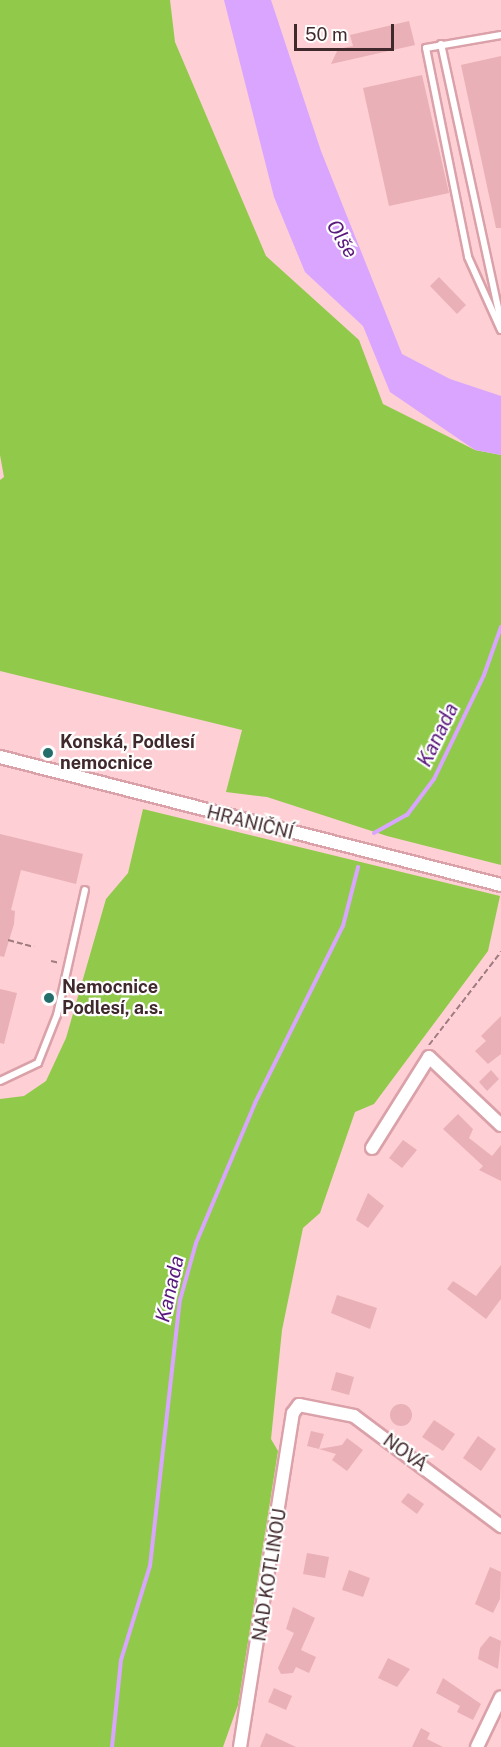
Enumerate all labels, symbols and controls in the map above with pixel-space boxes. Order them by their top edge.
scale bar [297,12,398,50]
text: 50 m [305,24,348,45]
water label: Olše [321,216,363,262]
water label: Kanada [412,699,464,771]
place label: Konská, Podlesí nemocnice [60,732,195,774]
marker: Konská, Podlesí nemocnice [41,746,55,760]
street label: HRANIČNÍ [204,802,296,844]
place label: Nemocnice Podlesí, a.s. [62,977,163,1020]
marker: Nemocnice Podlesí, a.s. [40,989,58,1007]
water label: Kanada [151,1253,189,1325]
street label: NOVÁ [379,1430,431,1476]
street label: NAD KOTLINOU [249,1507,291,1643]

